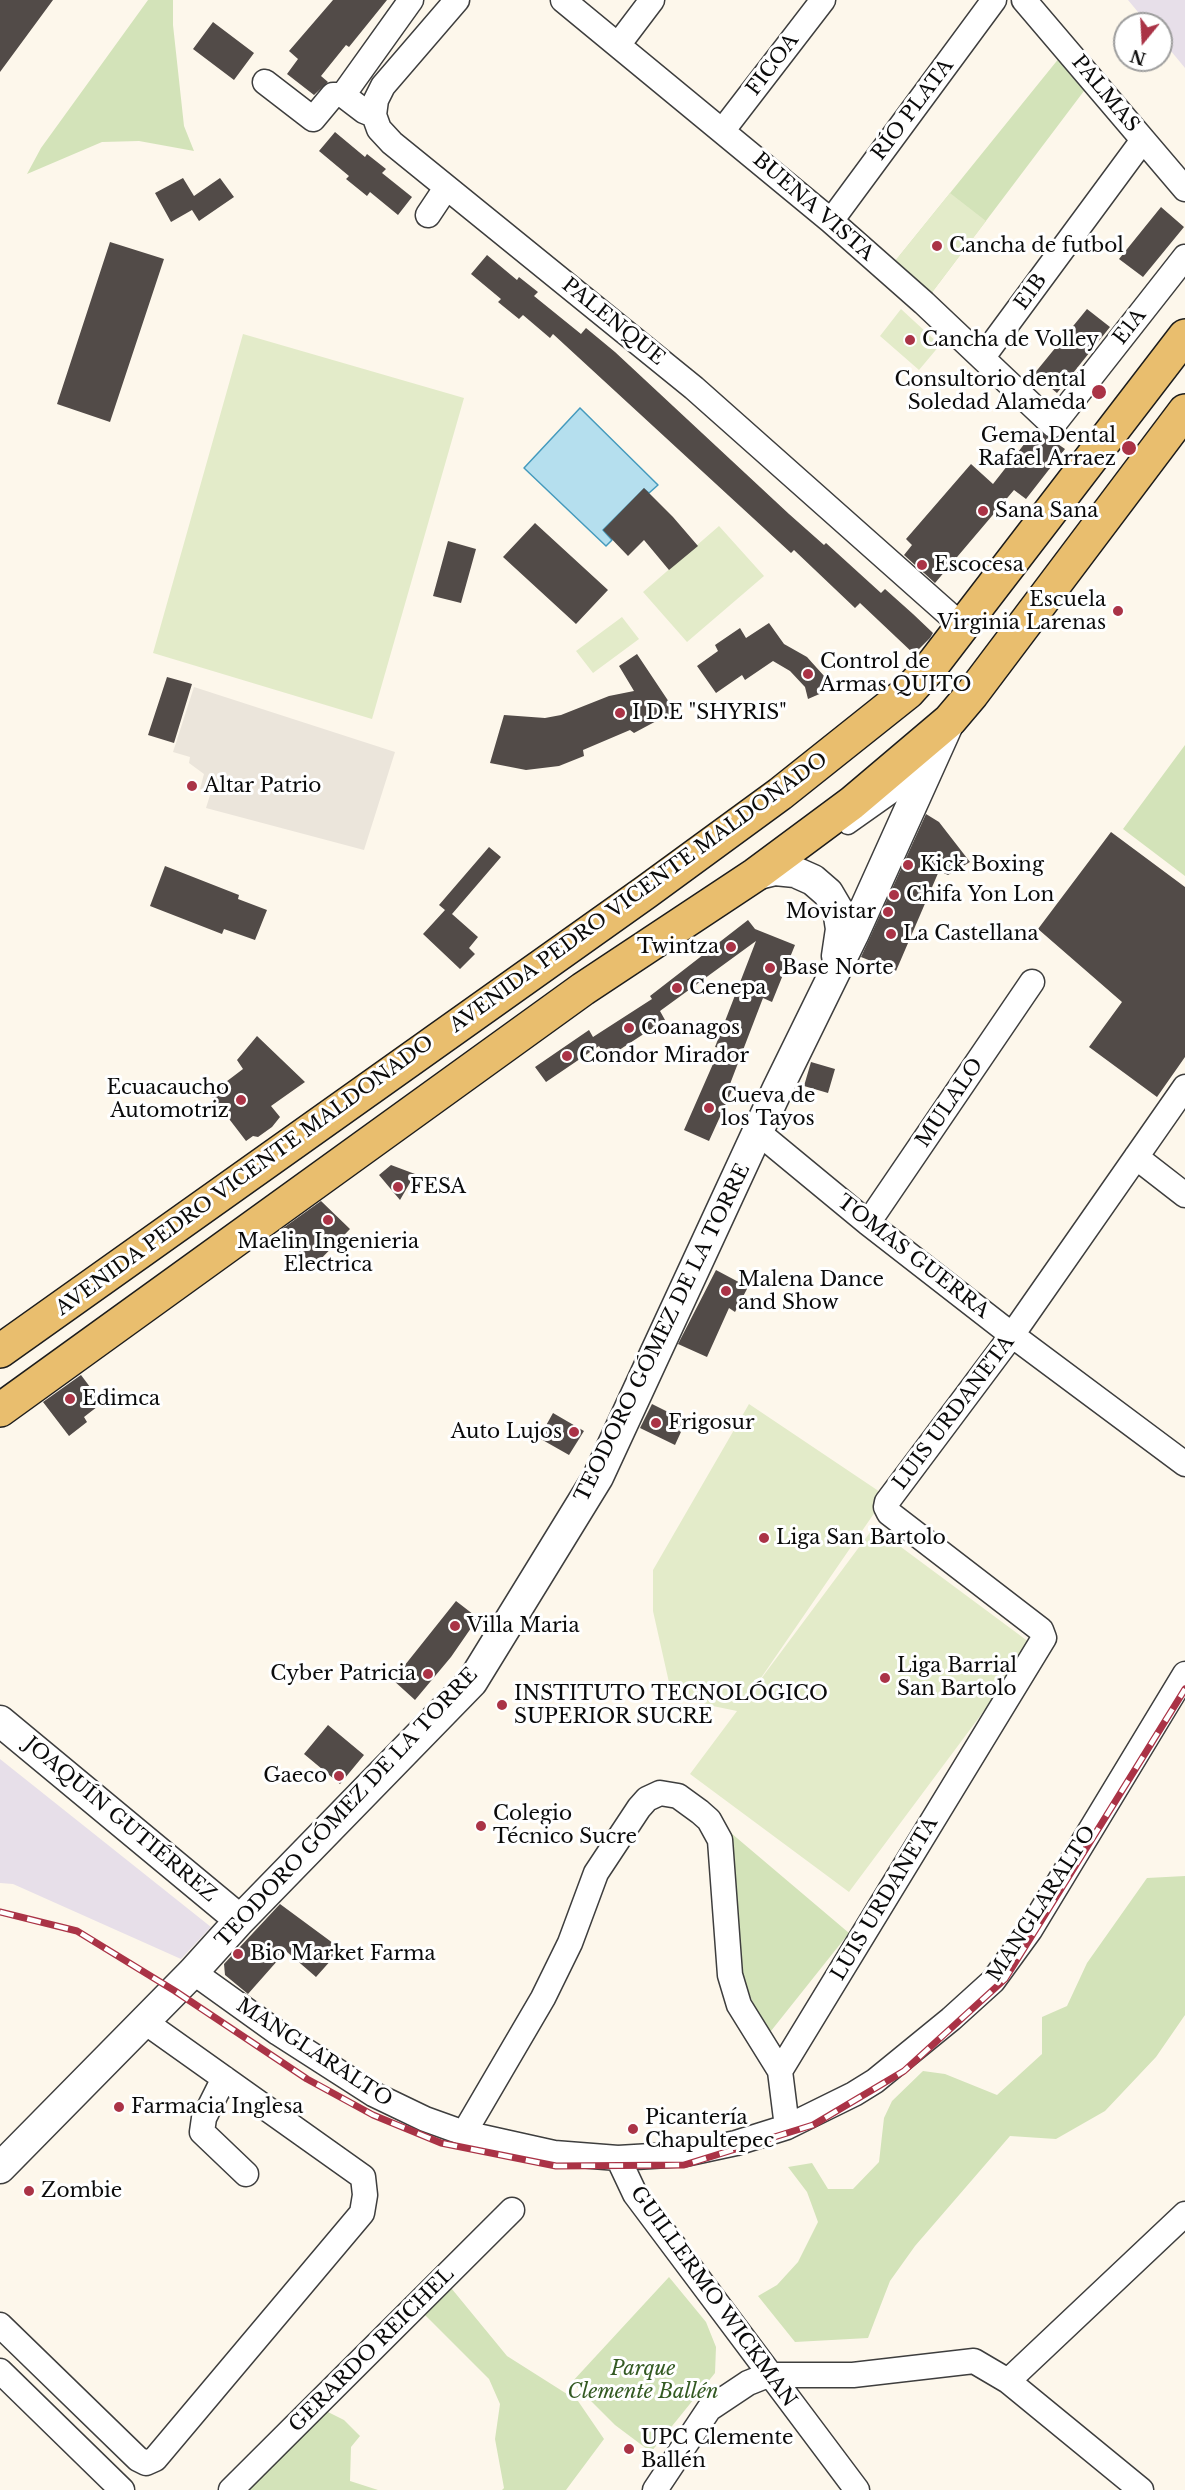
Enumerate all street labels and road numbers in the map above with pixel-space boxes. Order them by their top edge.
street label: FICOA [742,29,804,101]
street label: PALMAS [1066,51,1144,137]
street label: RÍO PLATA [867,55,959,165]
street label: BUENA VISTA [748,148,878,266]
street label: E1B [1010,269,1052,315]
street label: PALENQUE [557,273,669,371]
street label: E1A [1109,304,1151,350]
street label: AVENIDA PEDRO VICENTE MALDONADO [445,748,833,1038]
street label: AVENIDA PEDRO VICENTE MALDONADO [51,1031,439,1321]
street label: MULALO [911,1054,989,1152]
street label: TEODORO GÓMEZ DE LA TORRE [570,1160,756,1506]
street label: TOMAS GUERRA [832,1190,994,1324]
street label: LUIS URDANETA [888,1331,1020,1495]
street label: TEODORO GÓMEZ DE LA TORRE [211,1663,483,1953]
street label: JOAQUÍN GUTIÉRREZ [19,1732,221,1908]
street label: LUIS URDANETA [827,1813,943,1985]
street label: MANGLARALTO [983,1822,1101,1986]
street label: MANGLARALTO [232,1994,396,2112]
street label: GUILLERMO WICKMAN [625,2182,801,2412]
street label: GERARDO REICHEL [285,2263,459,2437]

